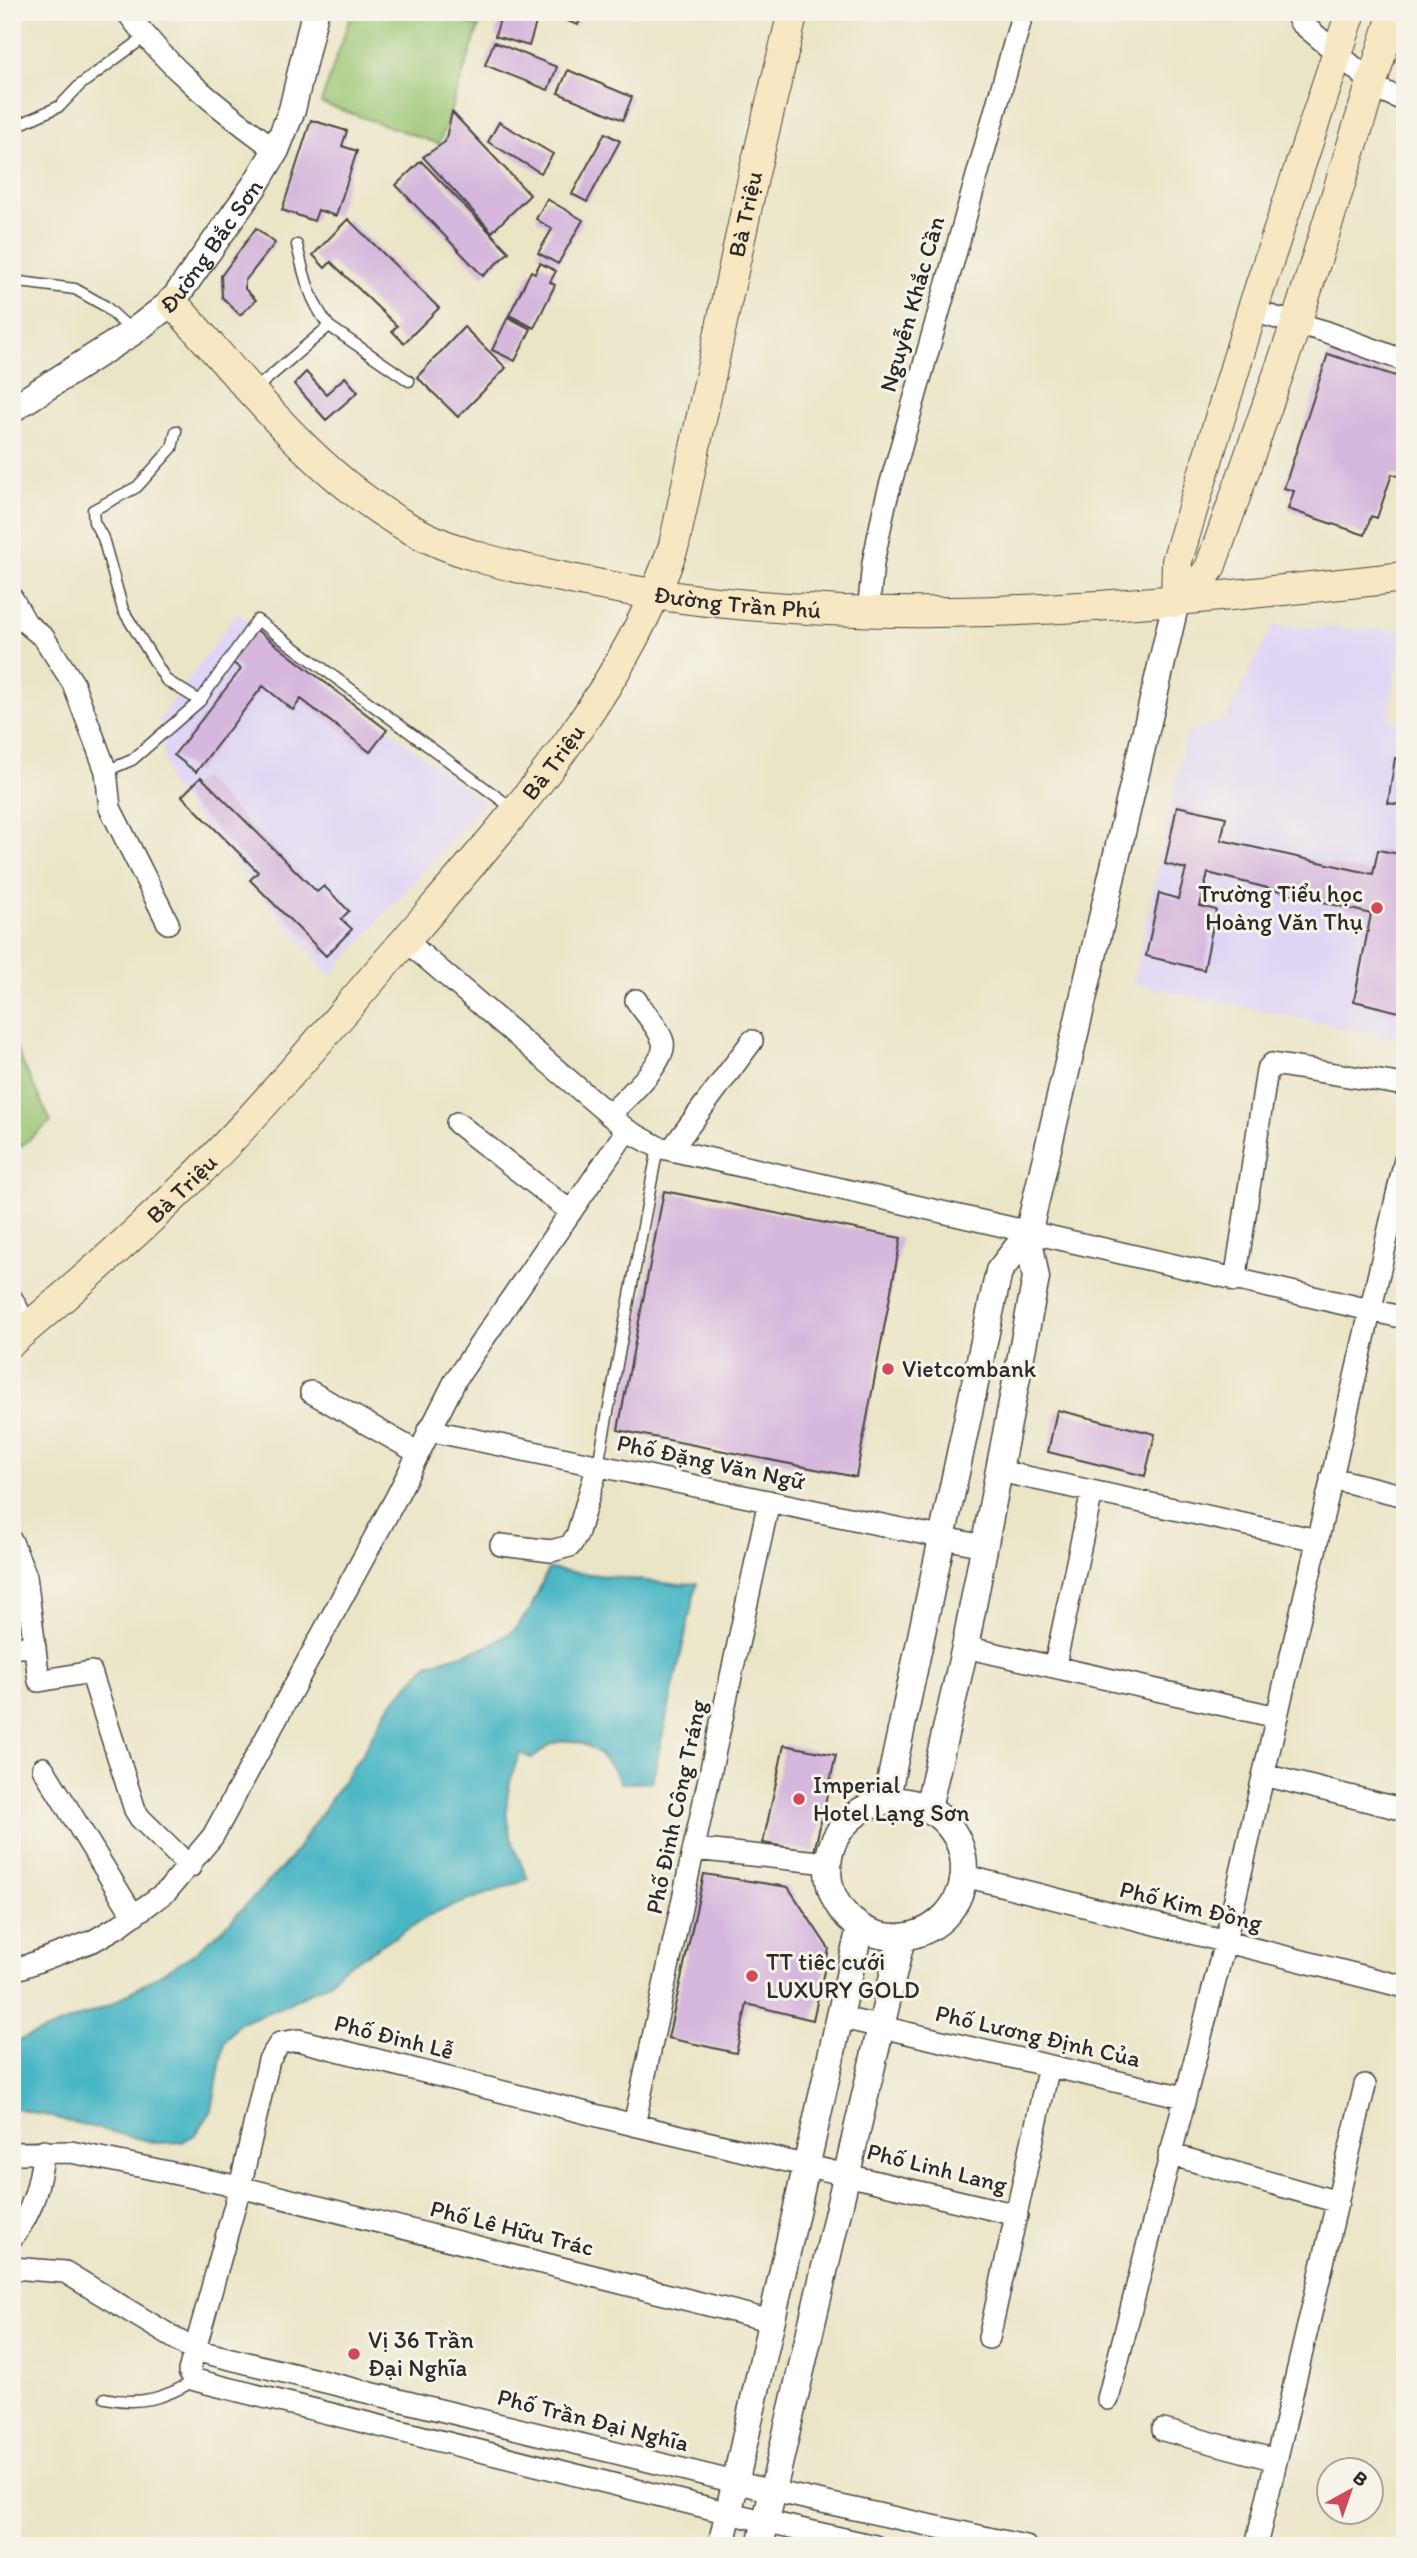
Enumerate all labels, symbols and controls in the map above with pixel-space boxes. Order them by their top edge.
street label: Bà Triệu [721,168,768,260]
street label: Đường Bắc Sơn [154,173,269,320]
street label: Nguyễn Khắc Cần [873,212,951,395]
street label: Đường Trần Phú [652,579,822,624]
street label: Bà Triệu [515,718,591,806]
place label: Trường Tiểu học Hoàng Văn Thụ [1198,879,1363,936]
marker: Trường Tiểu học Hoàng Văn Thụ [1369,900,1385,916]
street label: Bà Triệu [140,1148,223,1229]
place label: Vietcombank [902,1354,1037,1383]
marker: Vietcombank [880,1361,896,1377]
street label: Phố Đặng Văn Ngữ [614,1427,809,1496]
street label: Phố Đinh Công Tráng [639,1697,712,1917]
place label: Imperial Hotel Lạng Sơn [813,1770,970,1827]
marker: Imperial Hotel Lạng Sơn [791,1791,807,1807]
street label: Phố Kim Đồng [1117,1874,1266,1937]
place label: TT tiêc cưới LUXURY GOLD [766,1947,920,2004]
marker: TT tiêc cưới LUXURY GOLD [744,1968,760,1984]
street label: Phố Lương Định Của [933,1998,1144,2073]
street label: Phố Đinh Lễ [332,2008,457,2065]
street label: Phố Linh Lang [864,2136,1011,2199]
street label: Phố Lê Hữu Trác [427,2193,597,2262]
place label: Vị 36 Trần Đại Nghĩa [368,2325,474,2382]
marker: Vị 36 Trần Đại Nghĩa [346,2346,362,2362]
street label: Phố Trần Đại Nghĩa [494,2382,692,2457]
north arrow [1316,2456,1386,2526]
text: B [1349,2466,1373,2491]

